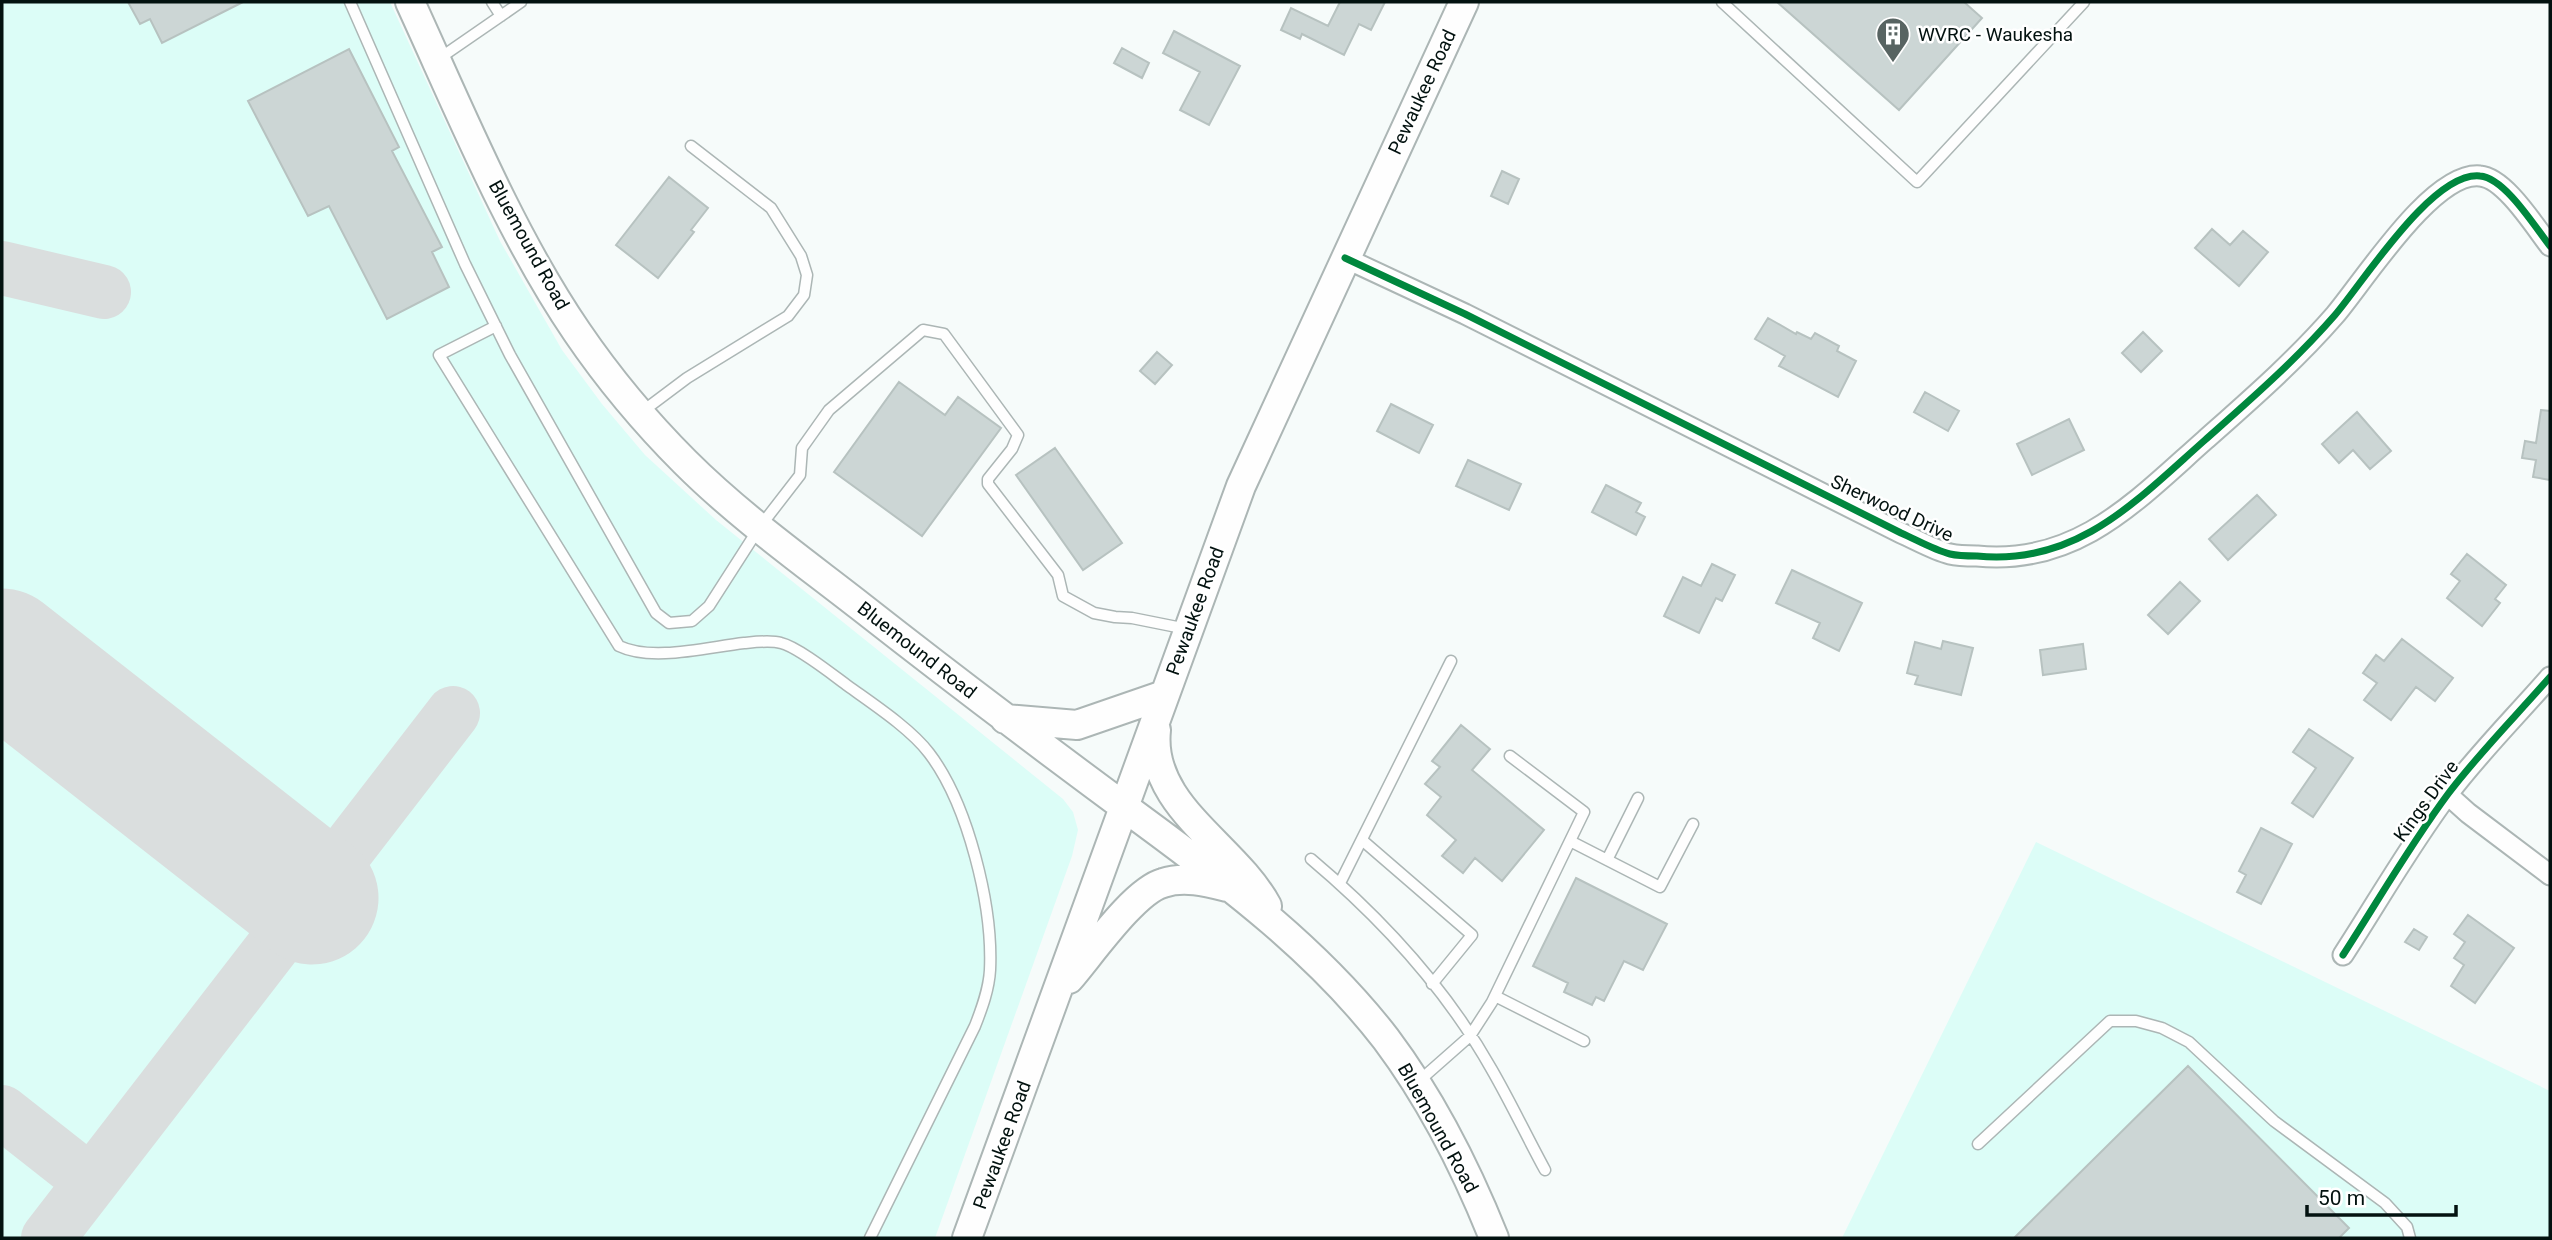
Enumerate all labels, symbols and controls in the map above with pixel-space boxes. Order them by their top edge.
building icon: WVRC - Waukesha [1874,15,1912,64]
place label: WVRC - Waukesha [1918,23,2073,46]
street label: Pewaukee Road [1383,26,1461,158]
street label: Bluemound Road [484,176,574,314]
street label: Sherwood Drive [1827,470,1957,546]
street label: Pewaukee Road [1161,544,1229,678]
street label: Bluemound Road [853,596,981,704]
street label: Kings Drive [2389,756,2463,846]
street label: Bluemound Road [1393,1059,1483,1197]
street label: Pewaukee Road [968,1078,1036,1212]
scale bar [2307,1174,2456,1218]
text: 50 m [2318,1186,2365,1210]

